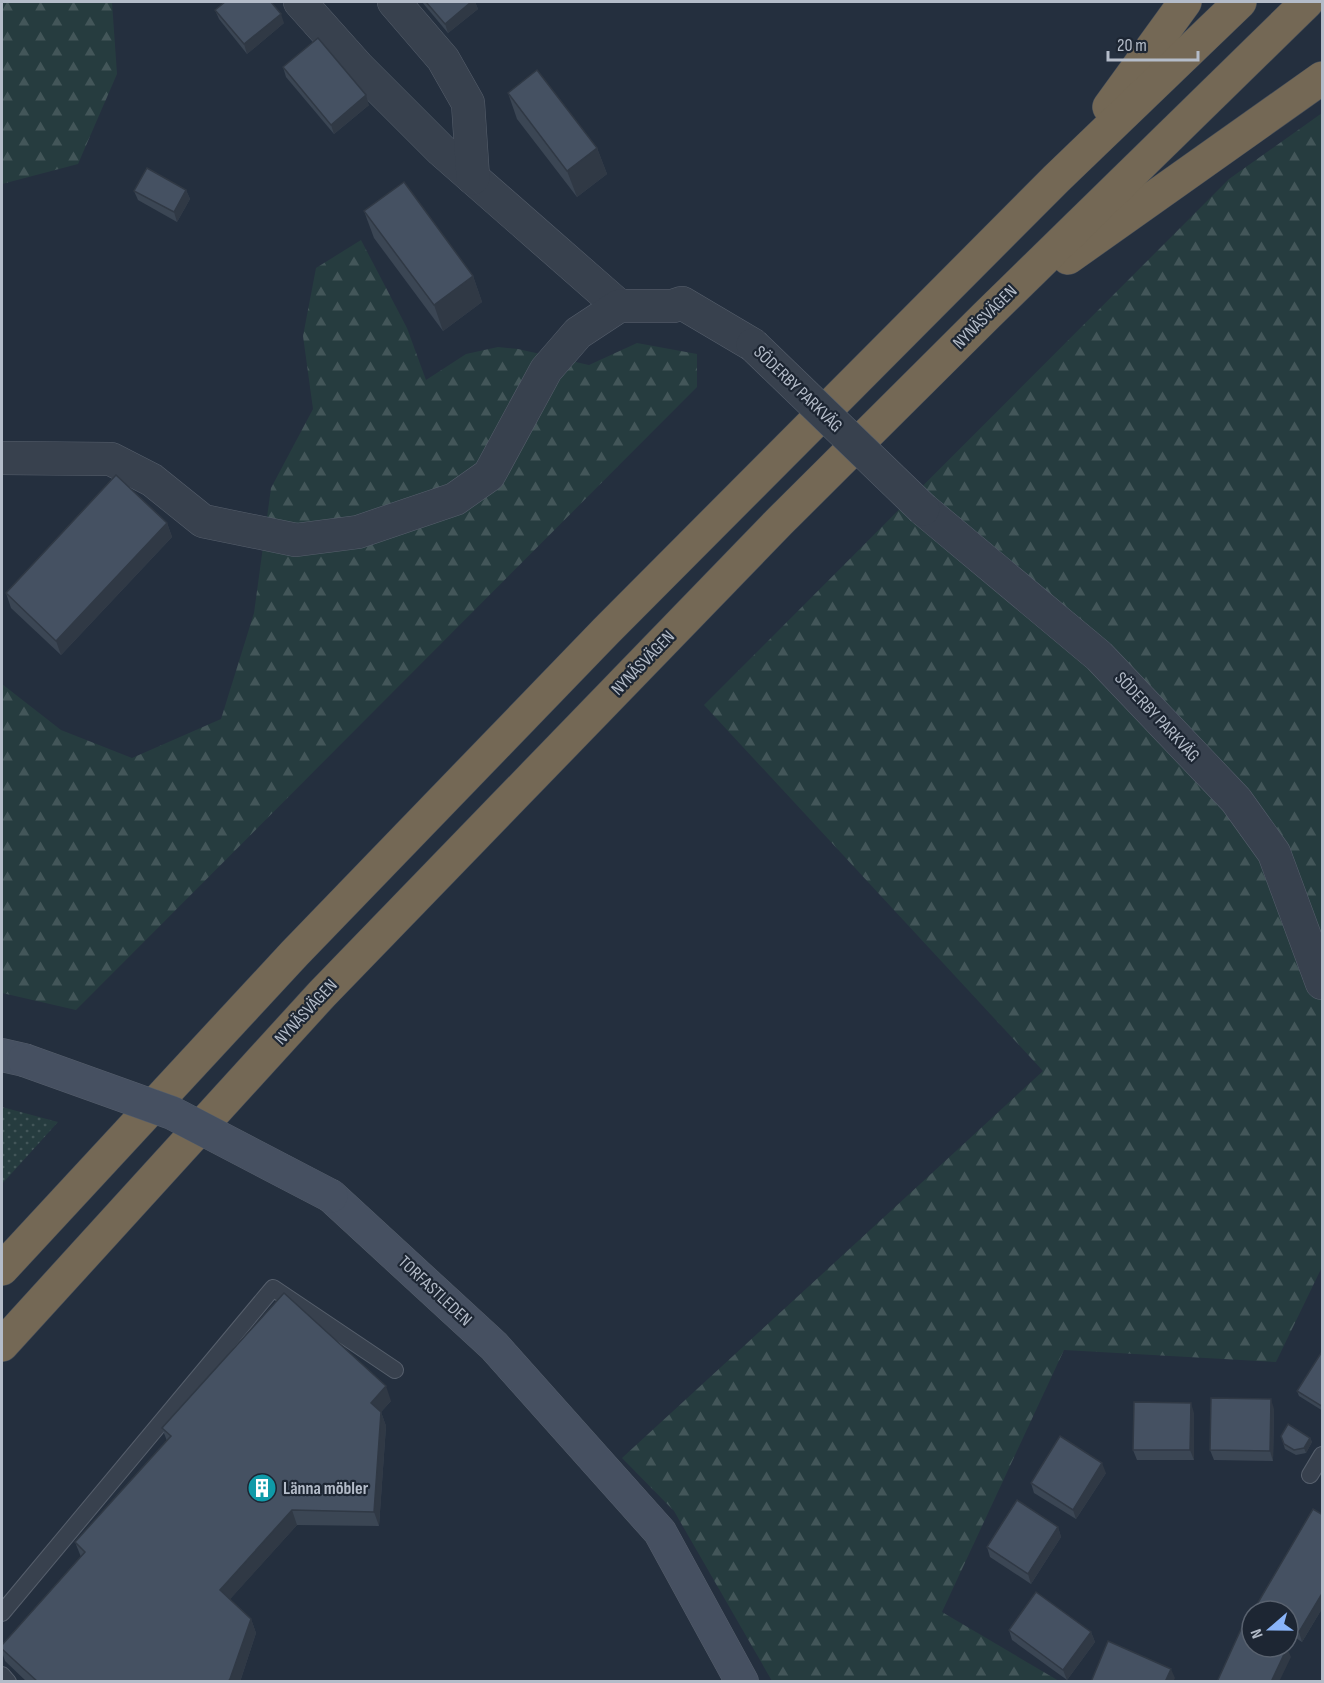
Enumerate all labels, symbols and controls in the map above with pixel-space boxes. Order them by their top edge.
scale bar [1108,24,1198,62]
text: 20 m [1117,35,1147,56]
street label: NYNÄSVÄGEN [949,281,1021,353]
street label: SÖDERBY PARKVÄG [749,341,847,437]
street label: NYNÄSVÄGEN [607,626,679,700]
street label: SÖDERBY PARKVÄG [1110,668,1204,766]
street label: NYNÄSVÄGEN [270,975,342,1049]
street label: TORFASTLEDEN [394,1252,476,1330]
building icon: Länna möbler [246,1472,278,1504]
place label: Länna möbler [283,1478,369,1499]
north arrow [1240,1599,1300,1659]
text: N [1247,1626,1268,1641]

